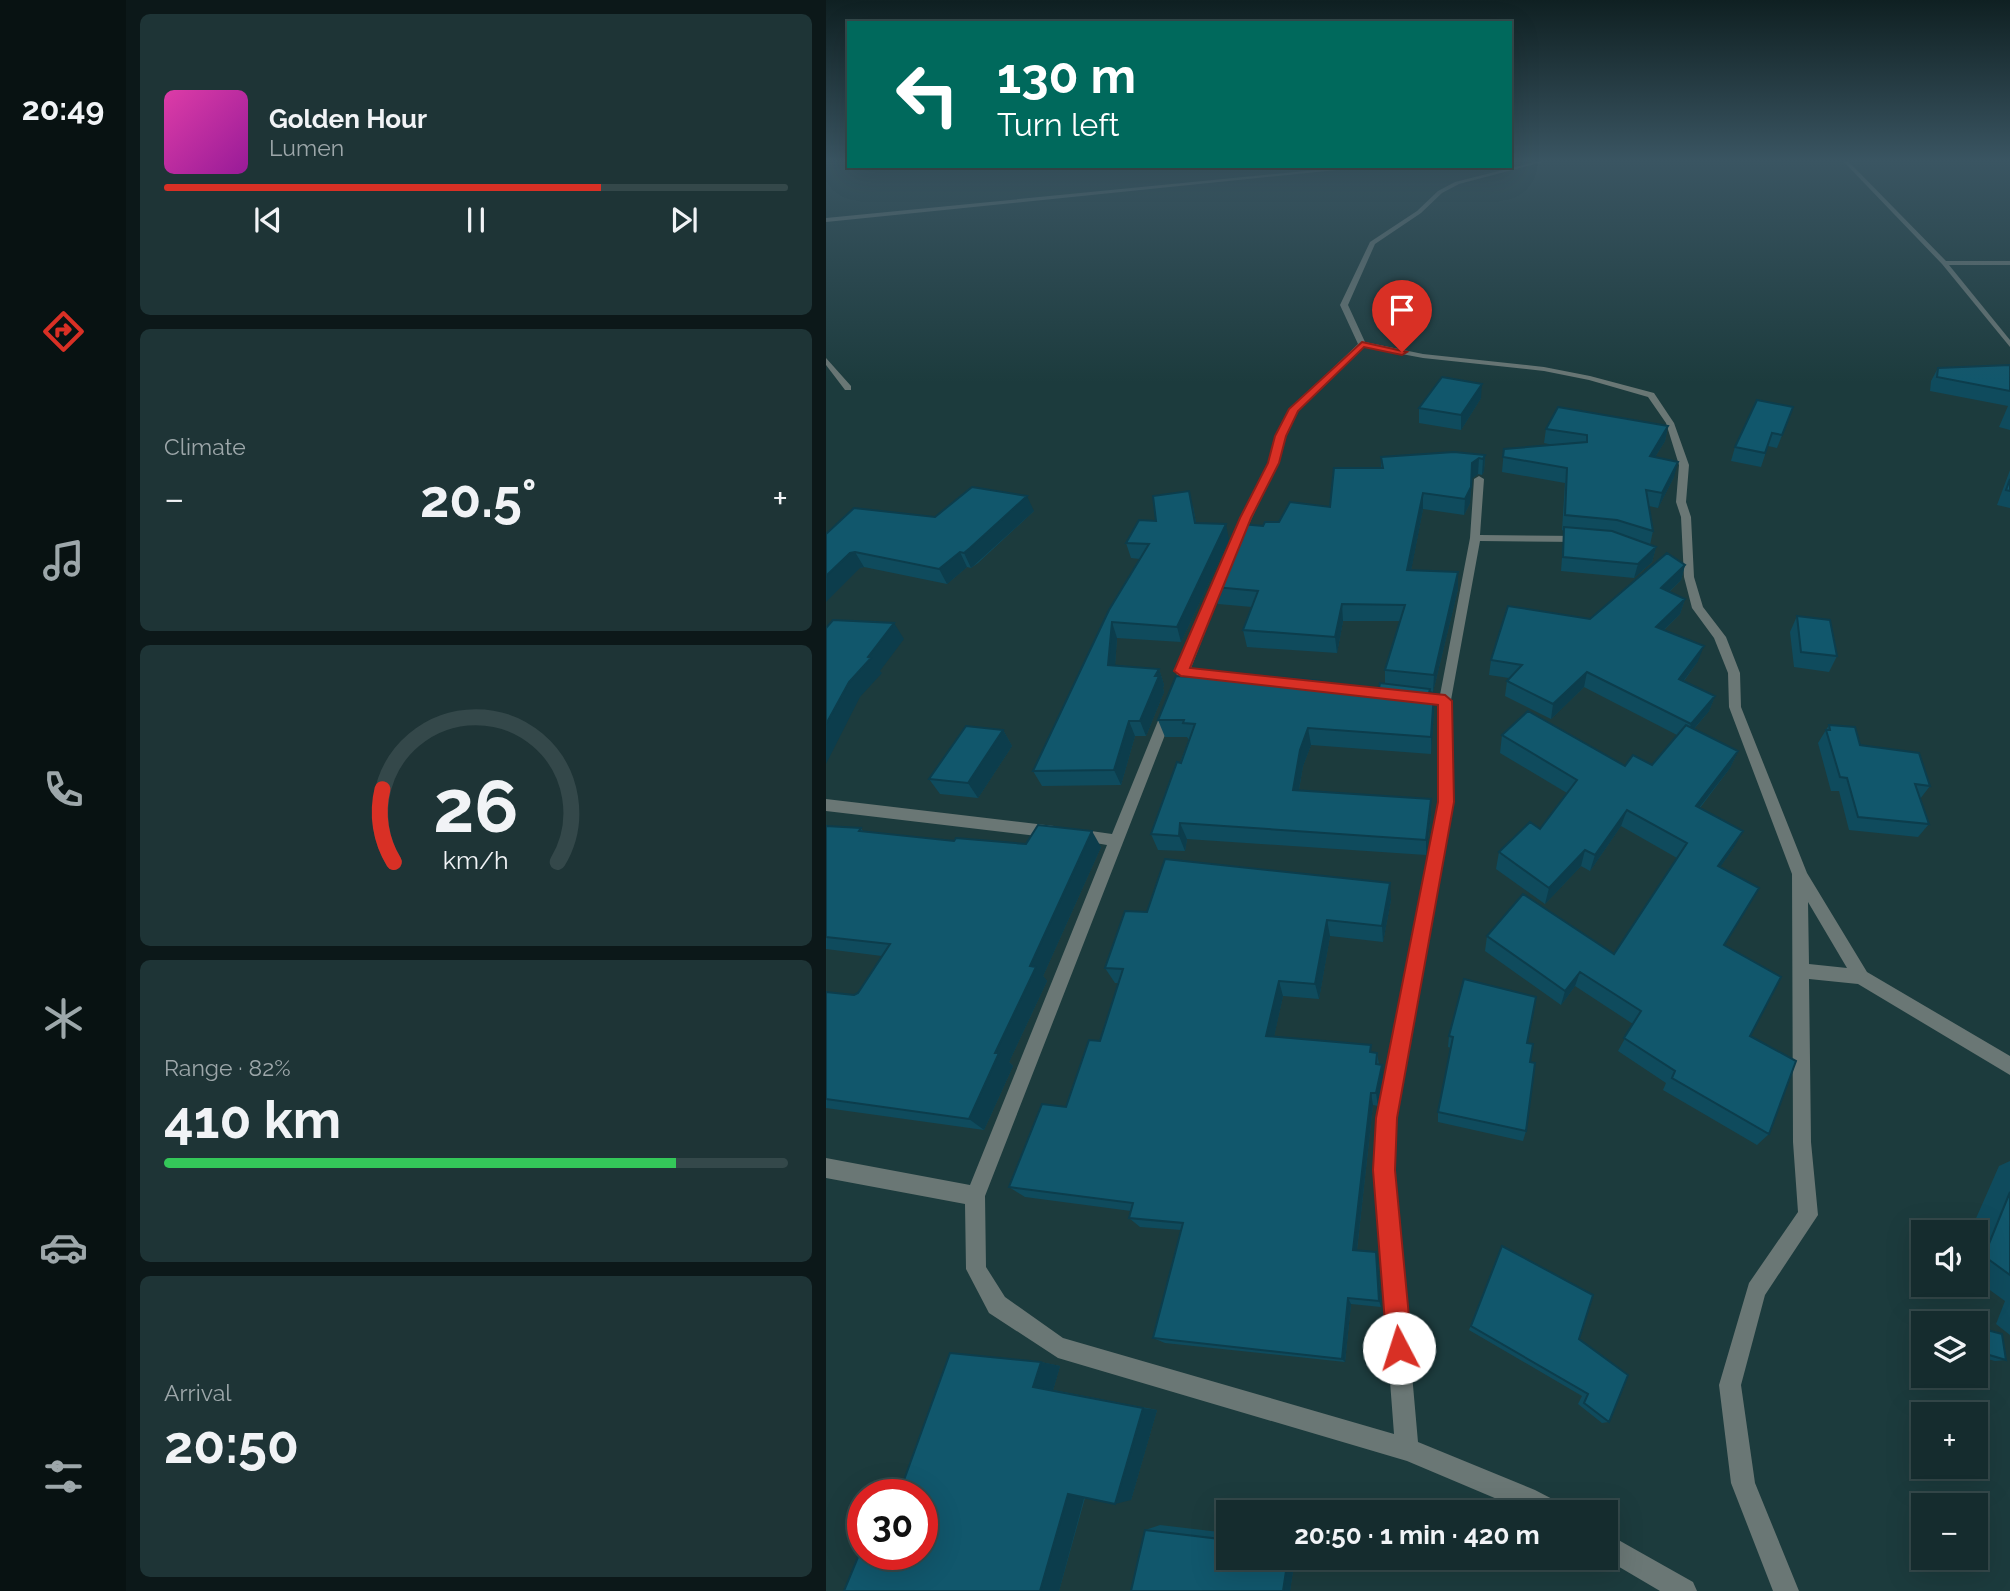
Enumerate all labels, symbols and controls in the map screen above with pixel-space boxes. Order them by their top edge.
text: 130 m [997,47,1136,104]
icon: left [882,49,973,140]
text: 20:49 [22,90,104,127]
text: Golden Hour [269,104,427,134]
text: Turn left [997,106,1119,143]
text: Lumen [269,134,344,161]
icon: previous [249,201,287,239]
icon: pause [457,201,495,239]
icon: next [665,201,703,239]
pin [1372,280,1432,352]
icon: arrive [1383,291,1421,329]
icon: directions [39,307,88,356]
text: Climate [164,433,246,460]
text: 20.5° [420,468,537,529]
text: − [164,476,184,521]
text: + [772,476,788,521]
icon: music [39,536,88,585]
text: 26 [433,764,519,849]
icon: phone [39,765,88,814]
text: km/h [443,844,509,874]
icon: climate [39,994,88,1043]
text: Range · 82% [164,1054,291,1081]
text: 410 km [164,1089,341,1150]
map controls [1911,1220,1988,1570]
button: sound [1911,1220,1988,1297]
icon: car [39,1223,88,1272]
position arrow [1362,1311,1436,1385]
button: layers [1911,1311,1988,1388]
text: Arrival [164,1379,231,1406]
button: + [1911,1402,1988,1479]
text: 20:50 [164,1414,299,1475]
icon: filters [39,1452,88,1501]
speed limit sign: 30 [847,1479,938,1570]
button: − [1911,1493,1988,1570]
text: 20:50 · 1 min · 420 m [1294,1520,1540,1550]

